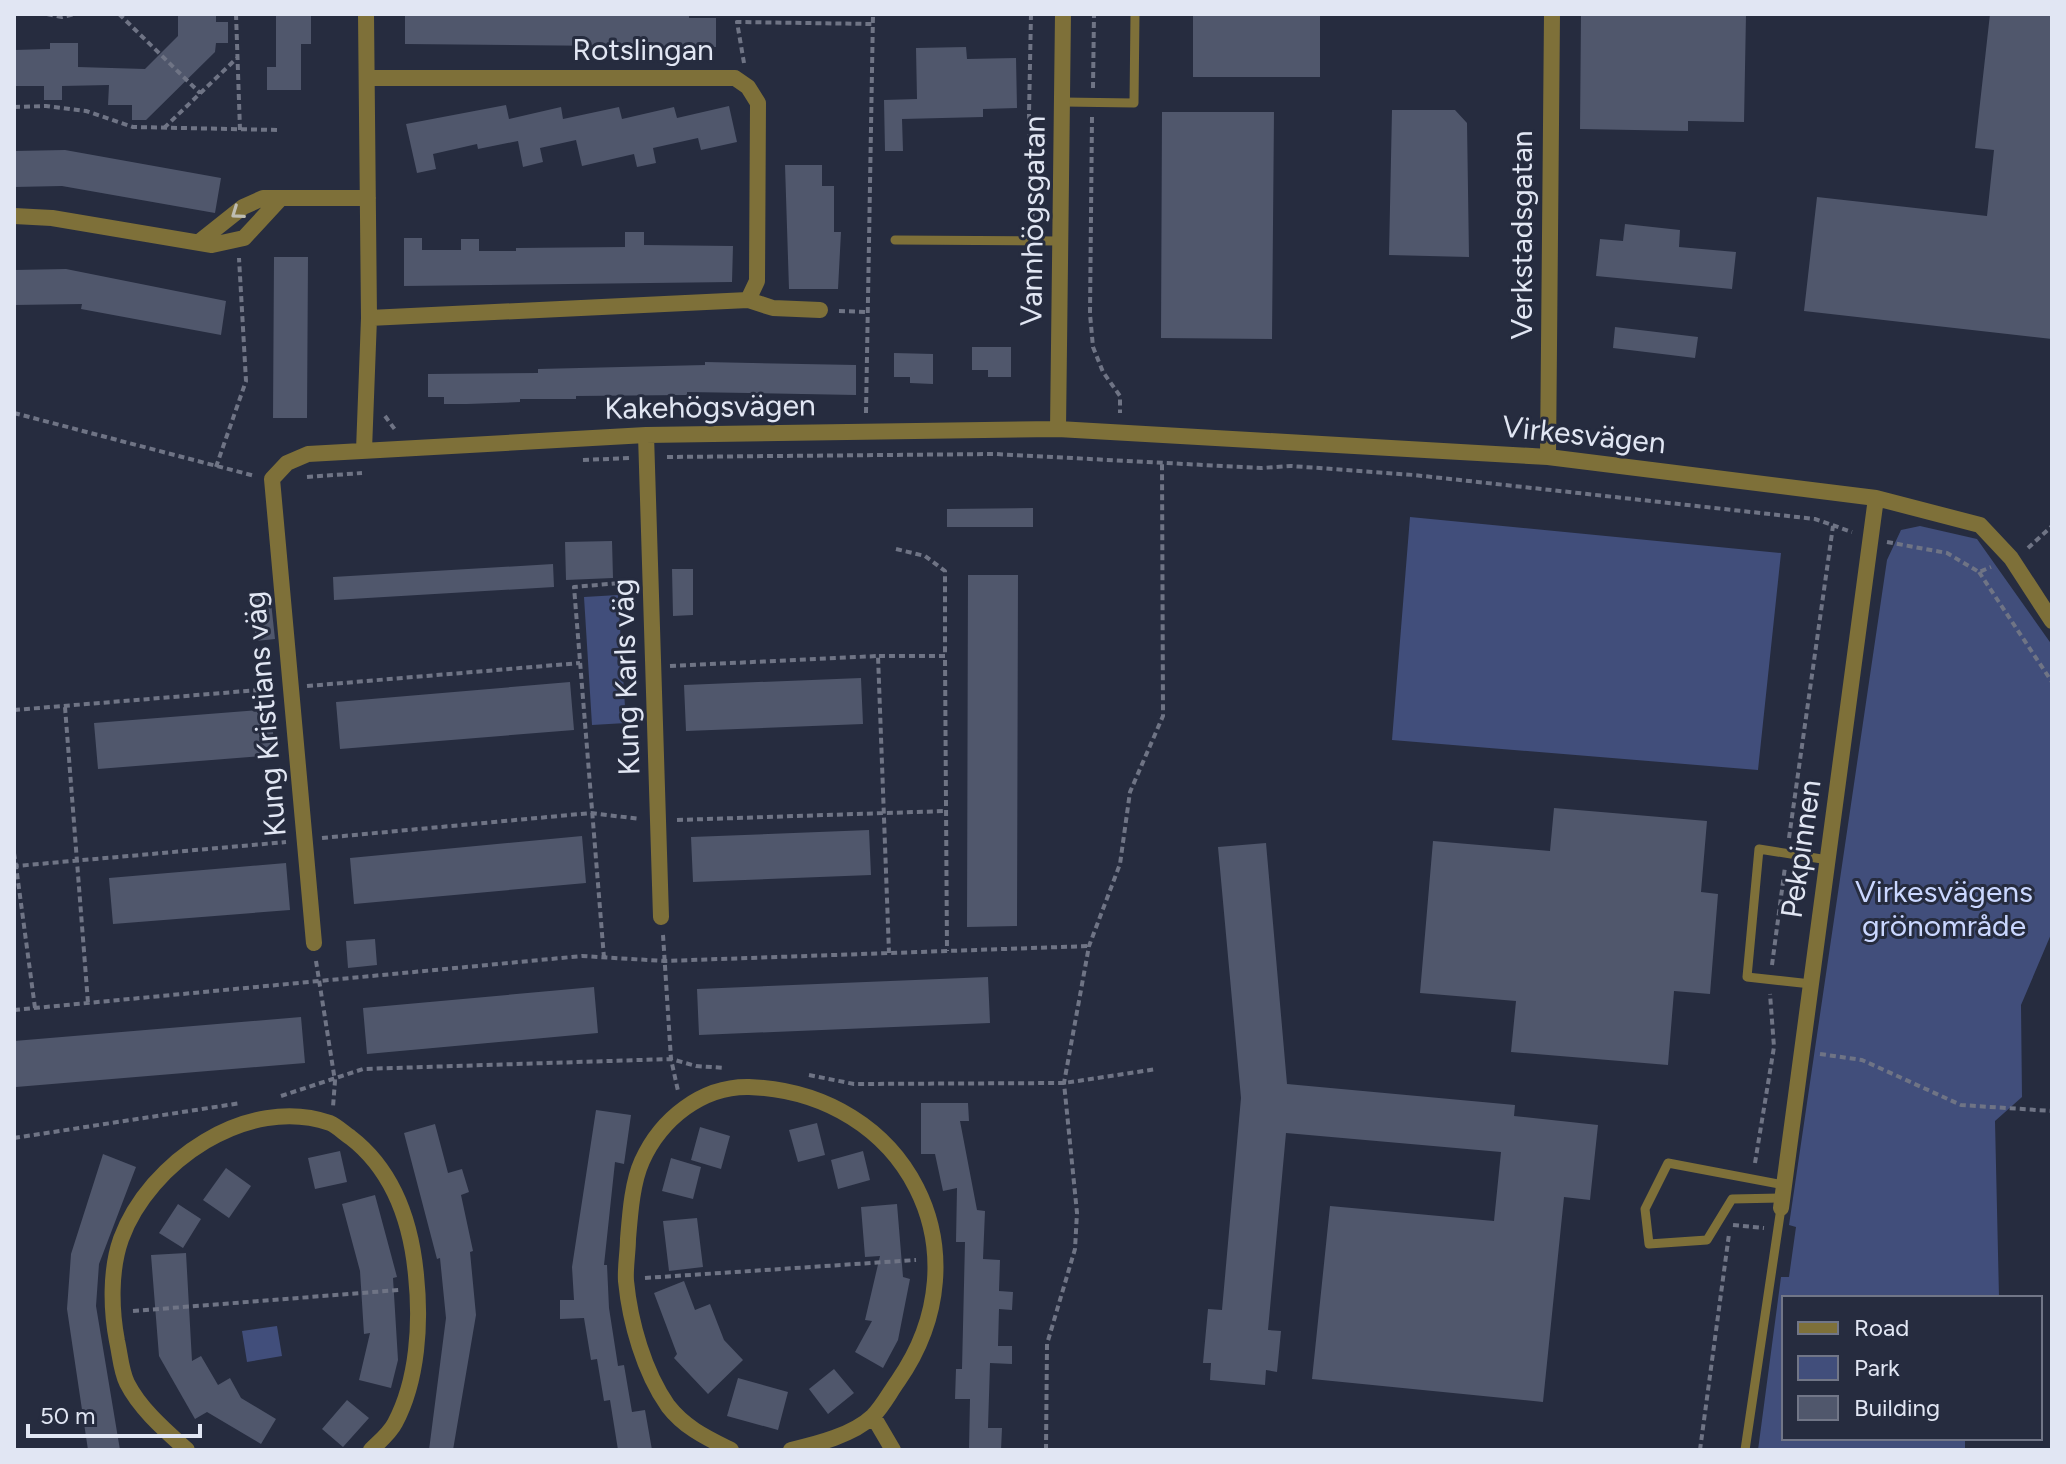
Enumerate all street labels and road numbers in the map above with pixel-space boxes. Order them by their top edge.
street label: Rotslingan [572,31,714,68]
street label: Vannhögsgatan [1012,116,1053,326]
street label: Verkstadsgatan [1503,131,1540,339]
street label: Kakehögsvägen [604,386,816,427]
street label: Virkesvägen [1501,408,1668,461]
street label: Kung Karls väg [604,578,647,776]
street label: Kung Kristians väg [235,590,294,838]
street label: Pekpinnen [1772,777,1829,920]

